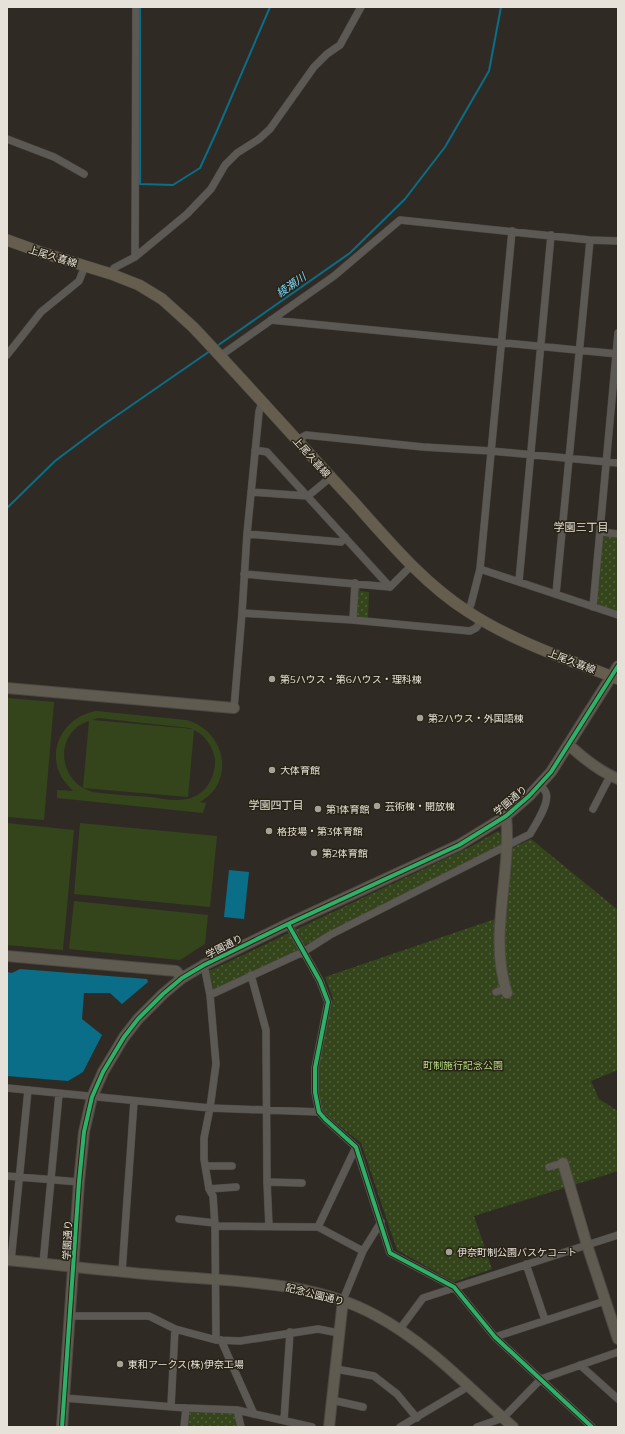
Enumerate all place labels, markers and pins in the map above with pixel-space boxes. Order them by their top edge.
place label: 第5ハウス・第6ハウス・理科棟 [280,673,422,686]
marker: 第5ハウス・第6ハウス・理科棟 [267,674,277,684]
place label: 第2ハウス・外国語棟 [428,712,524,725]
marker: 第2ハウス・外国語棟 [415,713,425,723]
place label: 大体育館 [280,764,320,777]
marker: 大体育館 [267,765,277,775]
place label: 芸術棟・開放棟 [385,800,455,813]
marker: 芸術棟・開放棟 [372,801,382,811]
place label: 第1体育館 [326,803,370,816]
marker: 第1体育館 [313,804,323,814]
place label: 格技場・第3体育館 [277,825,363,838]
marker: 格技場・第3体育館 [264,826,274,836]
place label: 第2体育館 [322,847,368,860]
marker: 第2体育館 [309,848,319,858]
place label: 伊奈町制公園バスケコート [457,1246,577,1259]
marker: 伊奈町制公園バスケコート [444,1247,454,1257]
place label: 東和アークス(株)伊奈工場 [128,1358,244,1371]
marker: 東和アークス(株)伊奈工場 [115,1359,125,1369]

